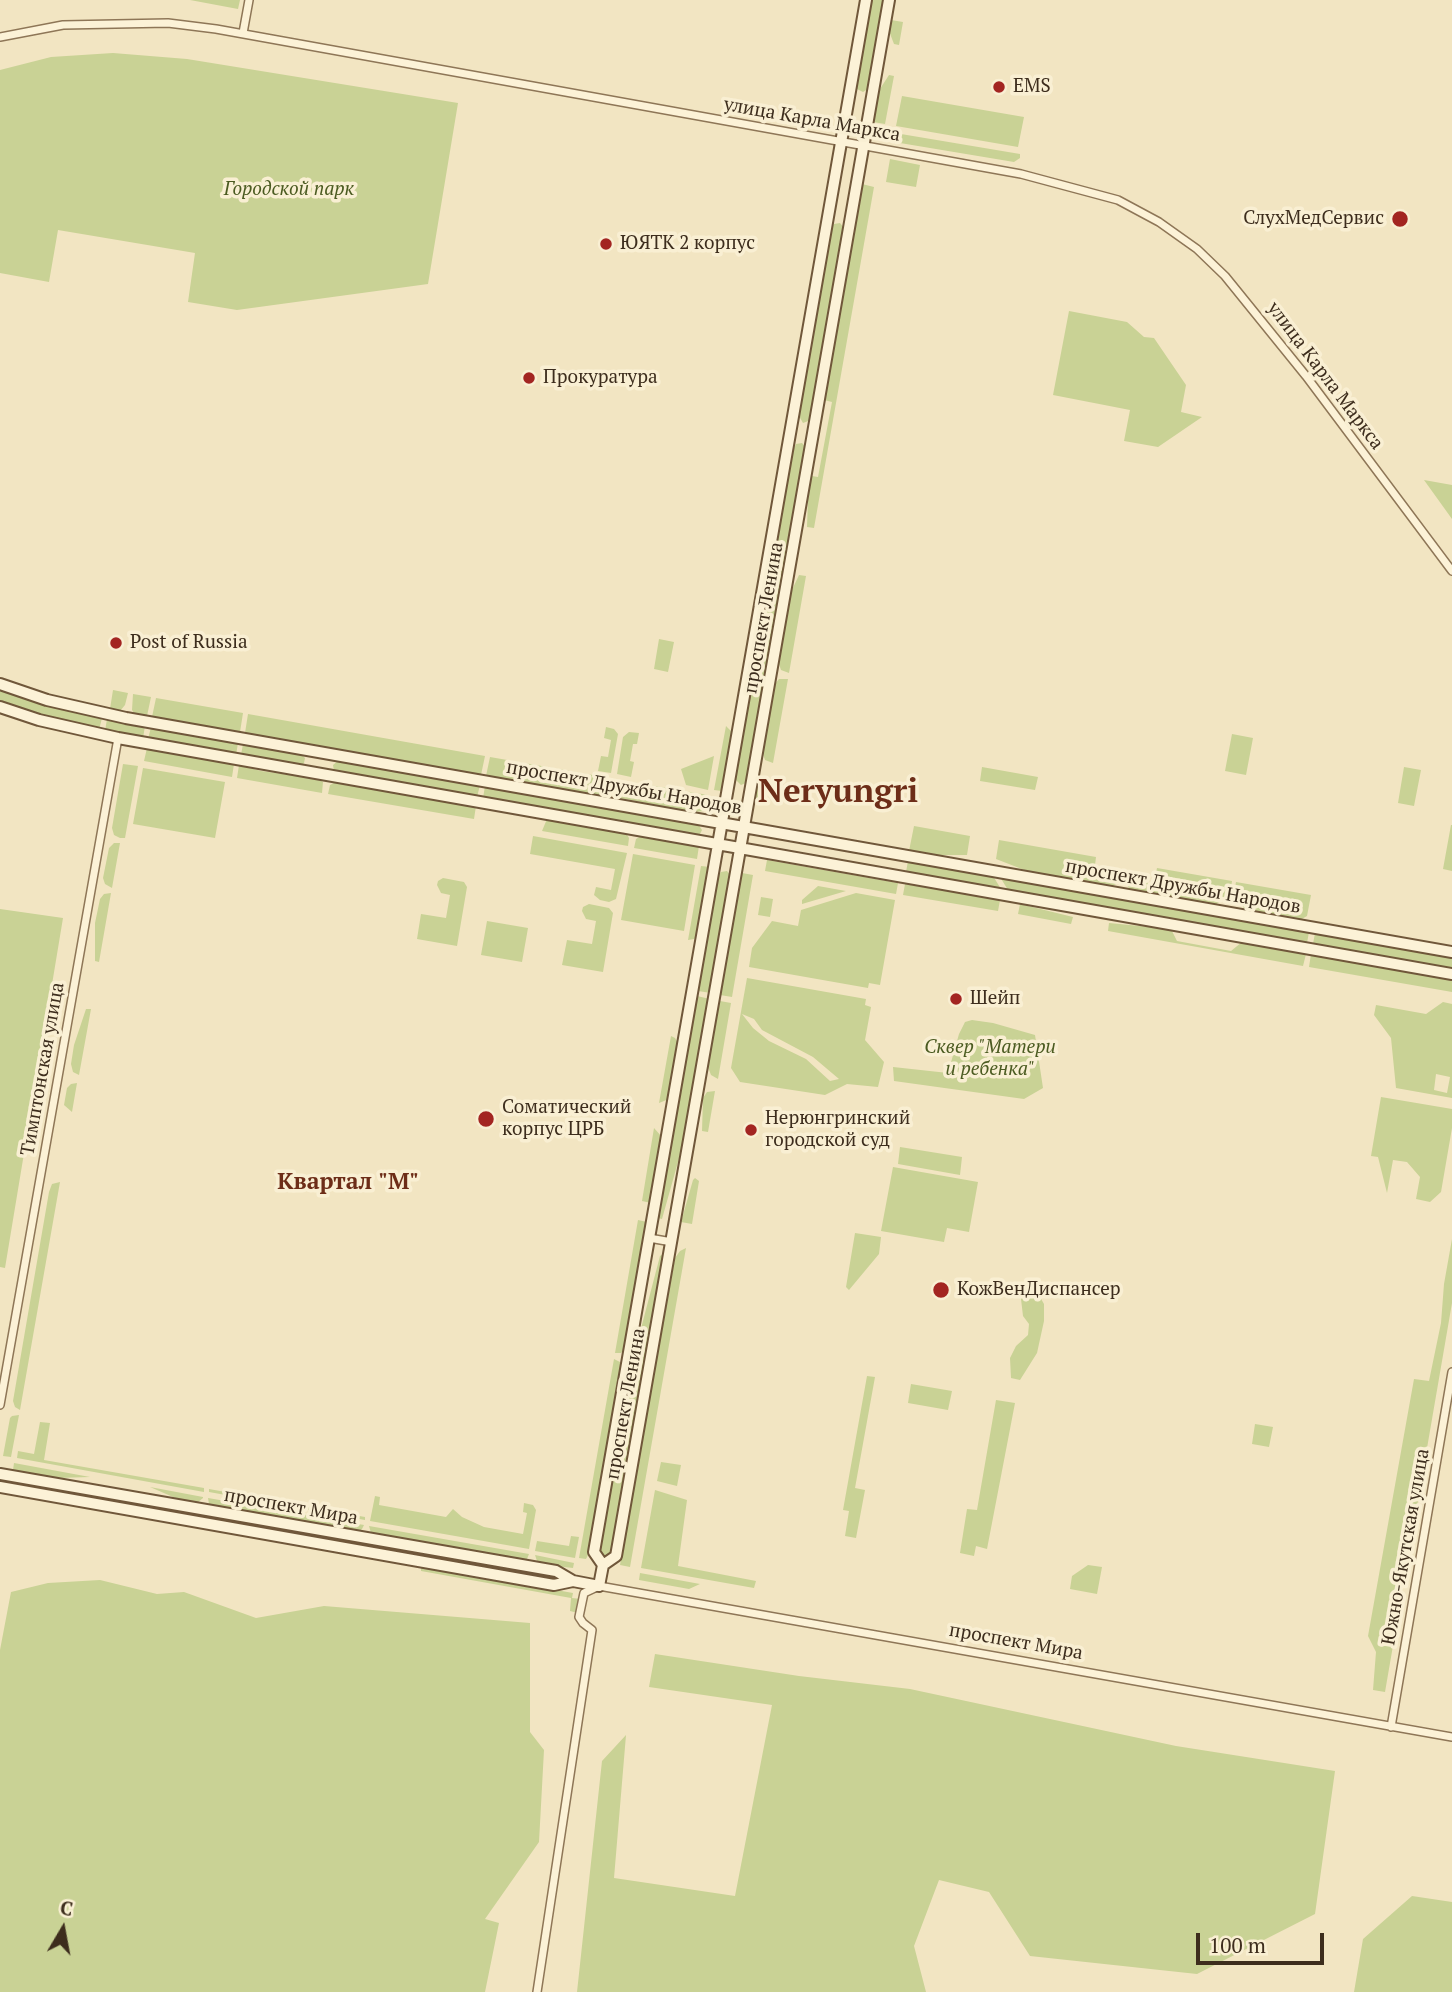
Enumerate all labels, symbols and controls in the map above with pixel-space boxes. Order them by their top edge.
place label: EMS [1013,76,1051,98]
marker: EMS [991,79,1007,95]
street label: улица Карла Маркса [722,93,902,147]
park label: Городской парк [224,179,354,201]
place label: СлухМедСервис [1243,208,1384,230]
marker: СлухМедСервис [1390,209,1410,229]
place label: ЮЯТК 2 корпус [620,233,755,255]
marker: ЮЯТК 2 корпус [598,236,614,252]
street label: улица Карла Маркса [1262,298,1388,454]
place label: Прокуратура [543,367,658,389]
marker: Прокуратура [521,370,537,386]
street label: проспект Ленина [739,540,789,696]
place label: Post of Russia [130,632,248,654]
marker: Post of Russia [108,635,124,651]
street label: проспект Дружбы Народов [505,756,743,820]
district label: Neryungri [758,773,918,813]
street label: проспект Дружбы Народов [1064,855,1302,919]
street label: Тимптонская улица [17,981,69,1157]
place label: Шейп [970,988,1020,1010]
marker: Шейп [948,991,964,1007]
park label: Сквер "Матери и ребенка" [924,1037,1056,1081]
place label: Соматический корпус ЦРБ [502,1097,631,1141]
place label: Нерюнгринский городской суд [765,1108,910,1152]
marker: Соматический корпус ЦРБ [476,1109,496,1129]
marker: Нерюнгринский городской суд [743,1122,759,1138]
district label: Квартал "М" [277,1168,419,1196]
place label: КожВенДиспансер [957,1279,1121,1301]
marker: КожВенДиспансер [931,1280,951,1300]
street label: проспект Ленина [601,1326,651,1482]
street label: Южно-Якутская улица [1377,1447,1435,1647]
street label: проспект Мира [222,1484,360,1530]
street label: проспект Мира [947,1619,1085,1665]
north arrow [28,1894,98,1964]
text: С [58,1894,75,1921]
scale bar [1200,1918,1328,1962]
text: 100 m [1209,1931,1266,1959]

